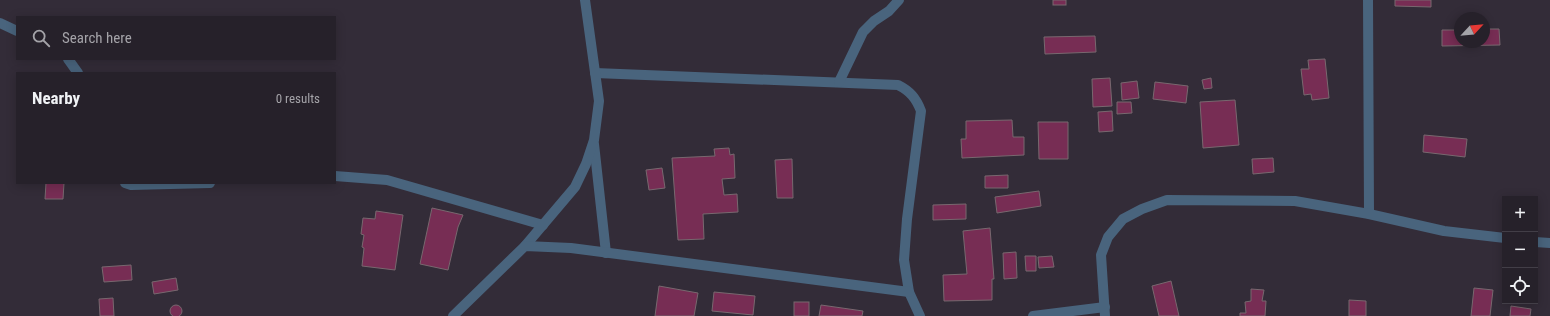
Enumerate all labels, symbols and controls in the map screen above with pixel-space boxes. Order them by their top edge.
north arrow [1454,12,1490,48]
search box [16,16,336,60]
icon: search [30,27,52,49]
text: Search here [62,29,132,47]
text: Nearby [32,88,80,108]
text: 0 results [276,91,320,106]
map controls [1502,196,1538,304]
button: + [1502,196,1538,232]
button: − [1502,232,1538,268]
button: locate [1502,268,1538,304]

